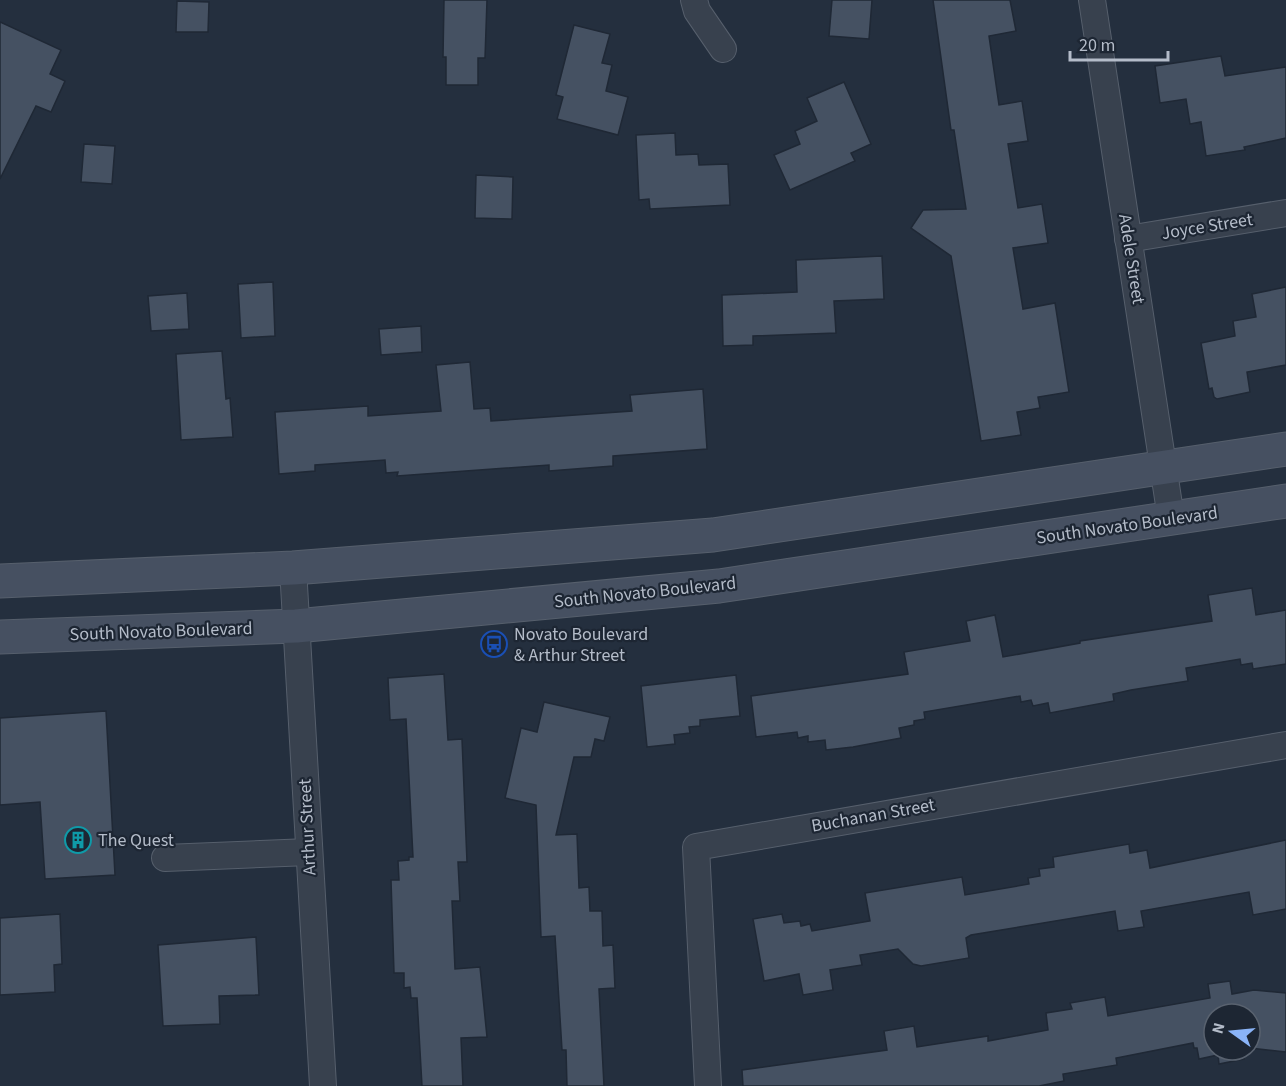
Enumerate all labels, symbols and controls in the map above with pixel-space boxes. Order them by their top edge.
scale bar [1070,24,1168,62]
text: 20 m [1079,33,1115,58]
street label: Joyce Street [1160,207,1255,246]
street label: Adele Street [1112,212,1151,306]
street label: South Novato Boulevard [1035,500,1219,551]
street label: South Novato Boulevard [553,571,737,614]
street label: South Novato Boulevard [69,616,253,647]
place label: Novato Boulevard & Arthur Street [514,622,648,668]
bus stop icon: Novato Boulevard & Arthur Street [479,629,509,659]
street label: Arthur Street [292,778,323,876]
street label: Buchanan Street [809,792,937,839]
building icon: The Quest [63,825,93,855]
place label: The Quest [98,828,174,853]
north arrow [1202,1002,1262,1062]
text: N [1206,1020,1230,1036]

